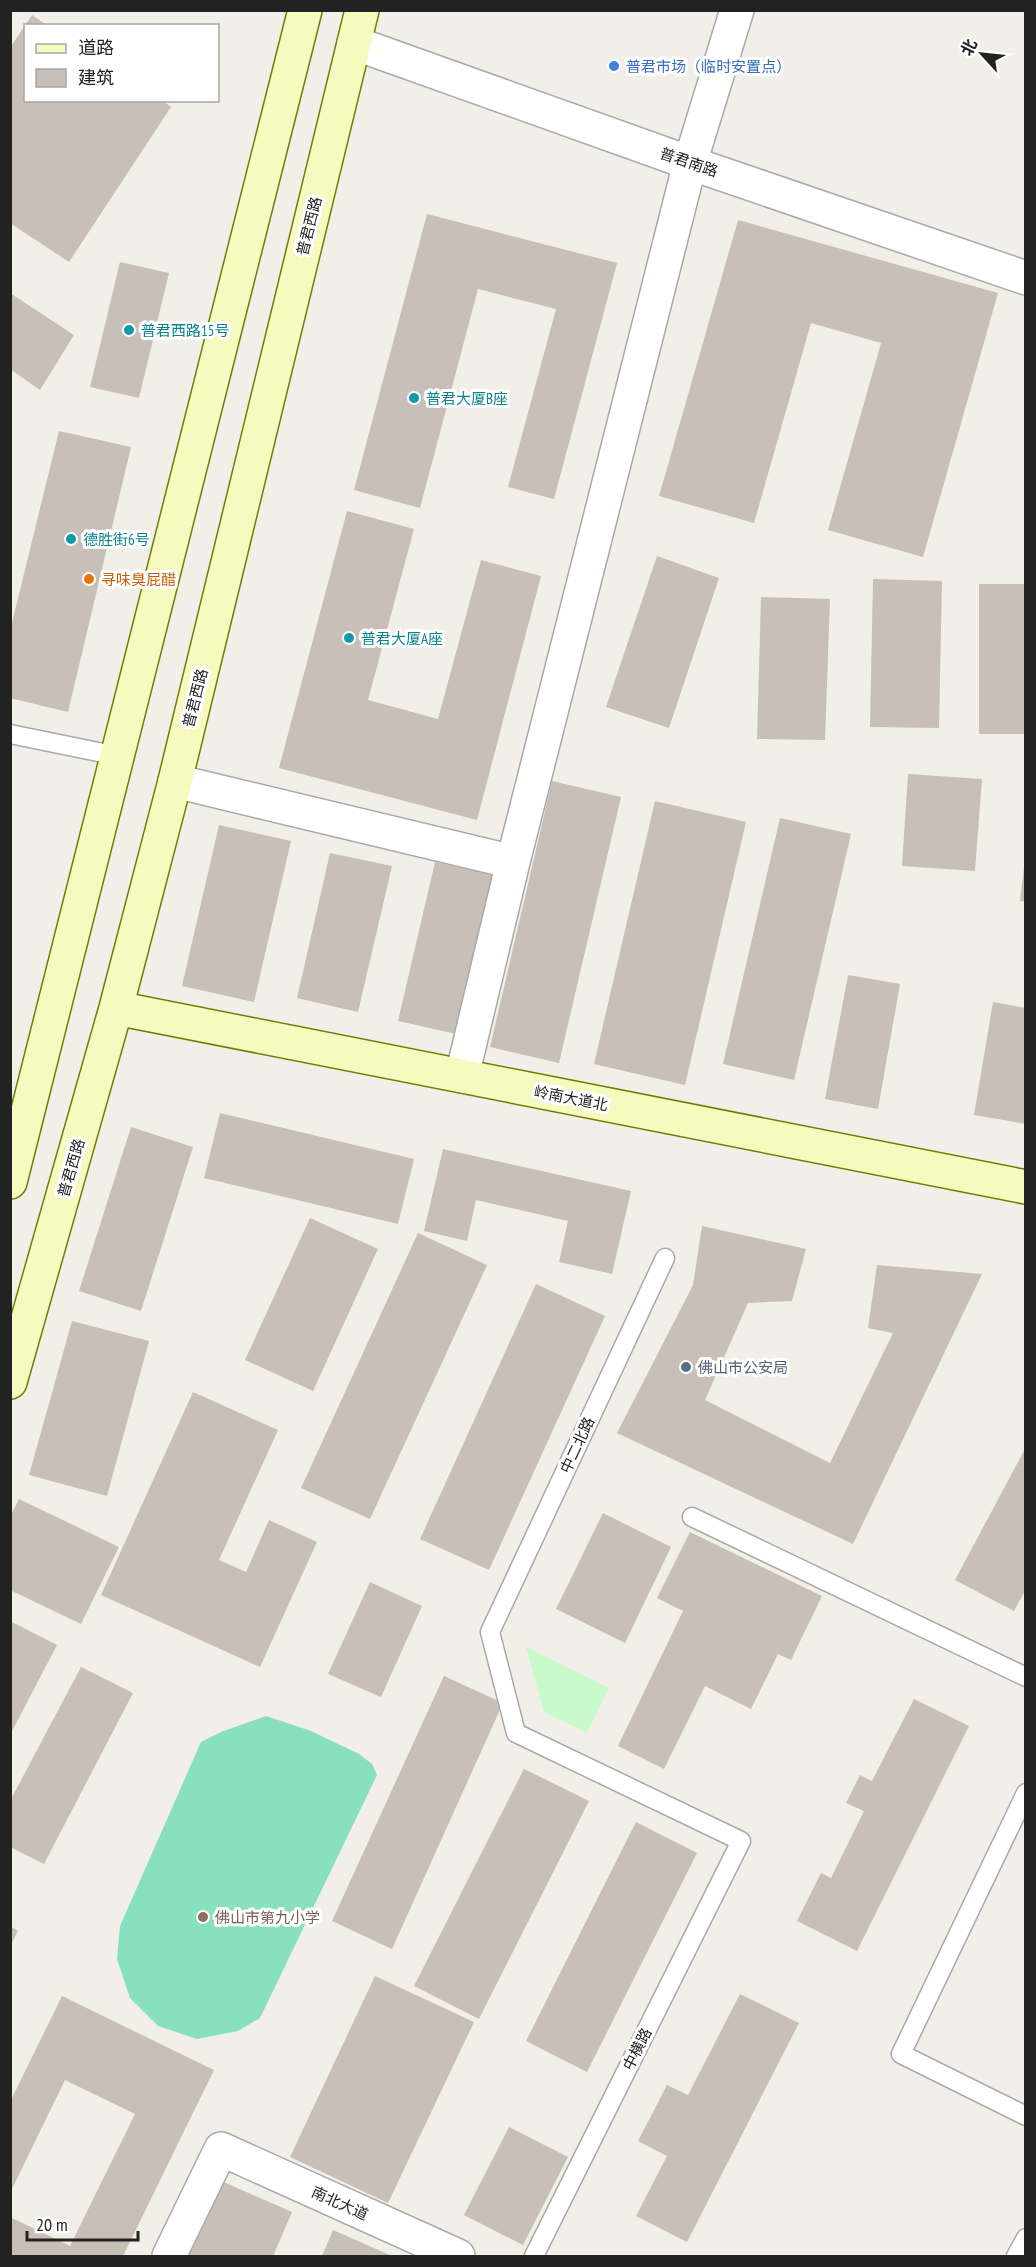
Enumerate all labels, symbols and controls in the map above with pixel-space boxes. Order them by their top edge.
legend [24,24,219,102]
north arrow [952,24,1012,84]
text: 道路 [78,36,114,59]
text: 北 [956,36,981,59]
place label: 普君市场（临时安置点） [626,57,791,76]
marker: 普君市场（临时安置点） [607,59,621,73]
text: 建筑 [78,66,114,89]
street label: 普君南路 [658,143,720,181]
street label: 普君西路 [293,195,325,257]
place label: 普君西路15号 [141,321,230,340]
marker: 普君西路15号 [122,323,136,337]
place label: 普君大厦B座 [426,389,508,408]
marker: 普君大厦B座 [407,391,421,405]
place label: 德胜街6号 [83,530,150,549]
marker: 德胜街6号 [64,532,78,546]
place label: 寻味臭屁醋 [101,570,176,589]
marker: 寻味臭屁醋 [82,572,96,586]
place label: 普君大厦A座 [361,629,443,648]
marker: 普君大厦A座 [342,631,356,645]
street label: 普君西路 [179,667,211,729]
street label: 岭南大道北 [532,1082,610,1114]
street label: 普君西路 [54,1137,88,1199]
place label: 佛山市公安局 [698,1358,788,1377]
marker: 佛山市公安局 [679,1360,693,1374]
street label: 中二北路 [556,1414,598,1476]
place label: 佛山市第九小学 [215,1908,320,1927]
marker: 佛山市第九小学 [196,1910,210,1924]
street label: 中横路 [618,2025,656,2073]
street label: 南北大道 [309,2182,371,2224]
scale bar [27,2204,138,2242]
text: 20 m [36,2213,68,2236]

